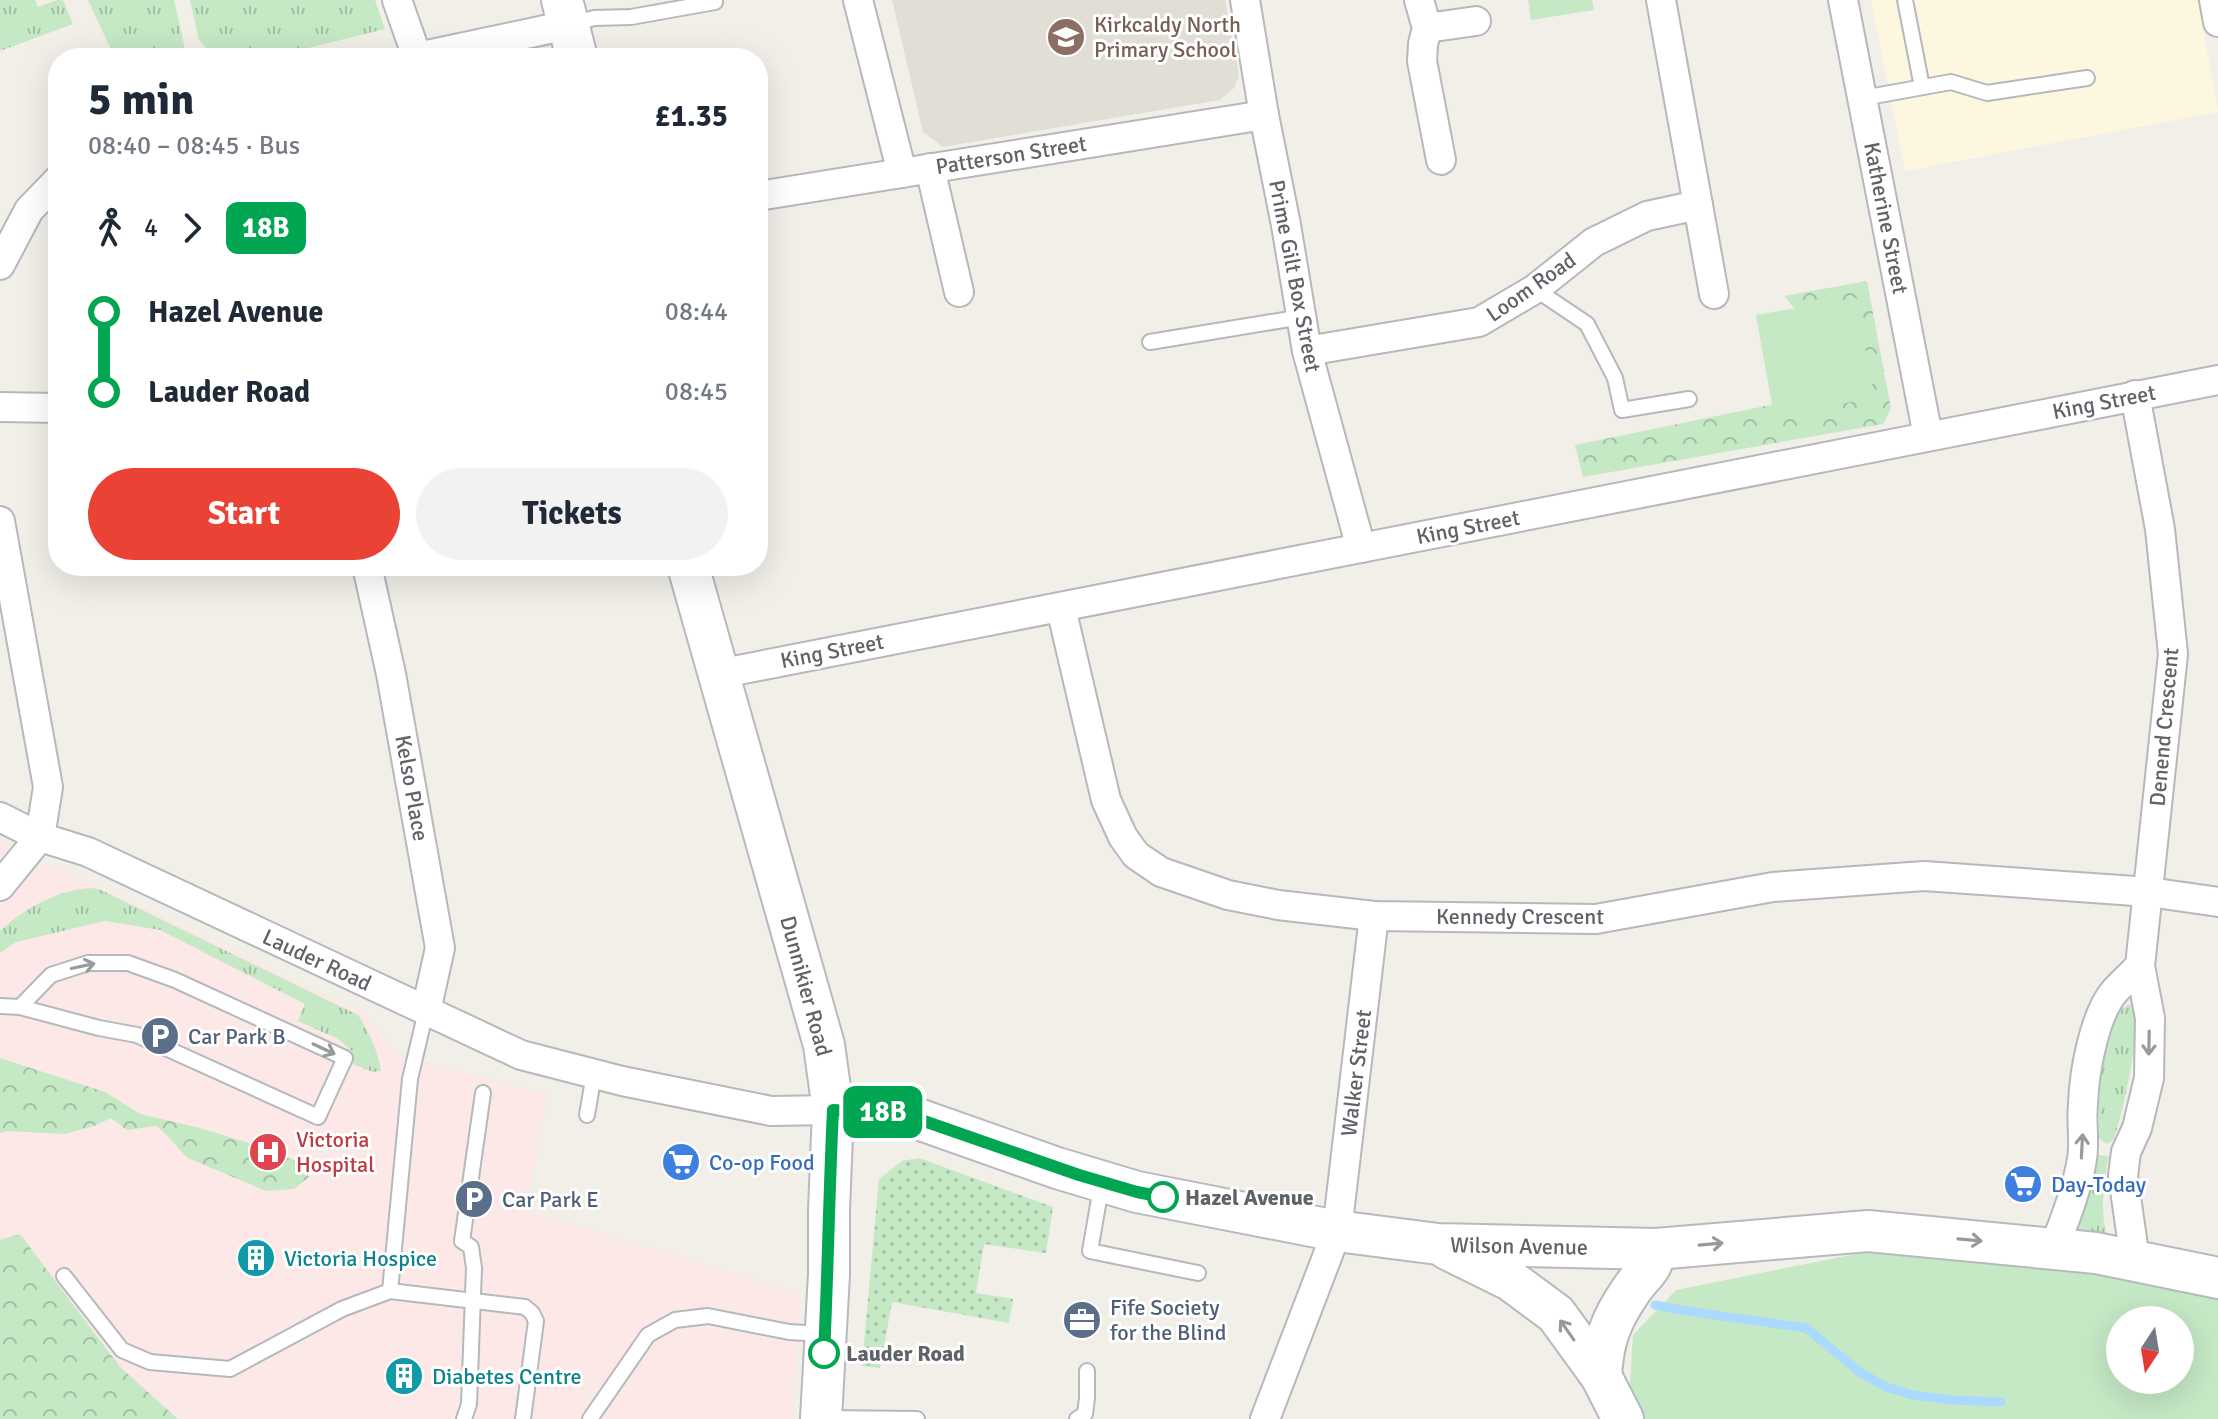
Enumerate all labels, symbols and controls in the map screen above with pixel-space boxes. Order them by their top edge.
place label: Kirkcaldy North Primary School [1094,11,1241,63]
school or university icon: Kirkcaldy North Primary School [1045,16,1087,58]
text: 5 min [88,73,194,127]
text: £1.35 [655,98,728,135]
text: 08:40 – 08:45 · Bus [88,130,300,162]
street label: Patterson Street [934,130,1089,180]
street label: Katherine Street [1858,140,1914,297]
street label: Prime Gilt Box Street [1263,178,1327,375]
icon: walk [88,206,132,250]
icon: forward [170,206,214,250]
text: 18B [242,211,290,245]
text: 4 [144,212,158,244]
street label: Loom Road [1481,246,1581,328]
text: Hazel Avenue [148,294,323,331]
text: 08:44 [665,296,728,328]
text: Lauder Road [148,374,310,411]
text: 08:45 [665,376,728,408]
street label: King Street [2050,379,2158,425]
button: Start [88,468,400,560]
button: Tickets [416,468,728,560]
street label: King Street [1414,504,1522,550]
street label: King Street [778,628,886,674]
street label: Denend Crescent [2144,646,2184,808]
street label: Kelso Place [389,733,435,843]
street label: Kennedy Crescent [1436,903,1604,930]
street label: Dunnikier Road [774,913,838,1059]
street label: Lauder Road [258,923,376,997]
one-way arrow [69,958,95,973]
street label: Walker Street [1335,1008,1377,1138]
parking icon: Car Park B [139,1015,181,1057]
place label: Car Park B [188,1023,286,1050]
one-way arrow [2142,1029,2157,1056]
one-way arrow [312,1042,336,1057]
line badge: 18B [837,1086,929,1138]
text: 18B [859,1095,907,1129]
place label: Victoria Hospital [296,1126,375,1178]
hospital icon: Victoria Hospital [247,1131,289,1173]
one-way arrow [2075,1133,2090,1160]
supermarket icon: Co-op Food [660,1141,702,1183]
place label: Co-op Food [709,1149,815,1176]
supermarket icon: Day-Today [2002,1163,2044,1205]
place label: Day-Today [2051,1171,2147,1198]
parking icon: Car Park E [453,1178,495,1220]
marker: Hazel Avenue [1148,1182,1178,1212]
place label: Hazel Avenue [1185,1184,1314,1211]
place label: Car Park E [502,1186,599,1213]
street label: Wilson Avenue [1450,1231,1588,1261]
one-way arrow [1956,1233,1983,1248]
one-way arrow [1697,1236,1724,1251]
building icon: Victoria Hospice [235,1237,277,1279]
place label: Victoria Hospice [284,1245,437,1272]
place label: Fife Society for the Blind [1110,1294,1226,1346]
office icon: Fife Society for the Blind [1061,1299,1103,1341]
north arrow [2106,1306,2194,1394]
map controls [2106,1306,2194,1394]
one-way arrow [1558,1319,1575,1341]
marker: Lauder Road [809,1338,839,1368]
place label: Lauder Road [846,1340,965,1367]
building icon: Diabetes Centre [383,1355,425,1397]
place label: Diabetes Centre [432,1363,581,1390]

